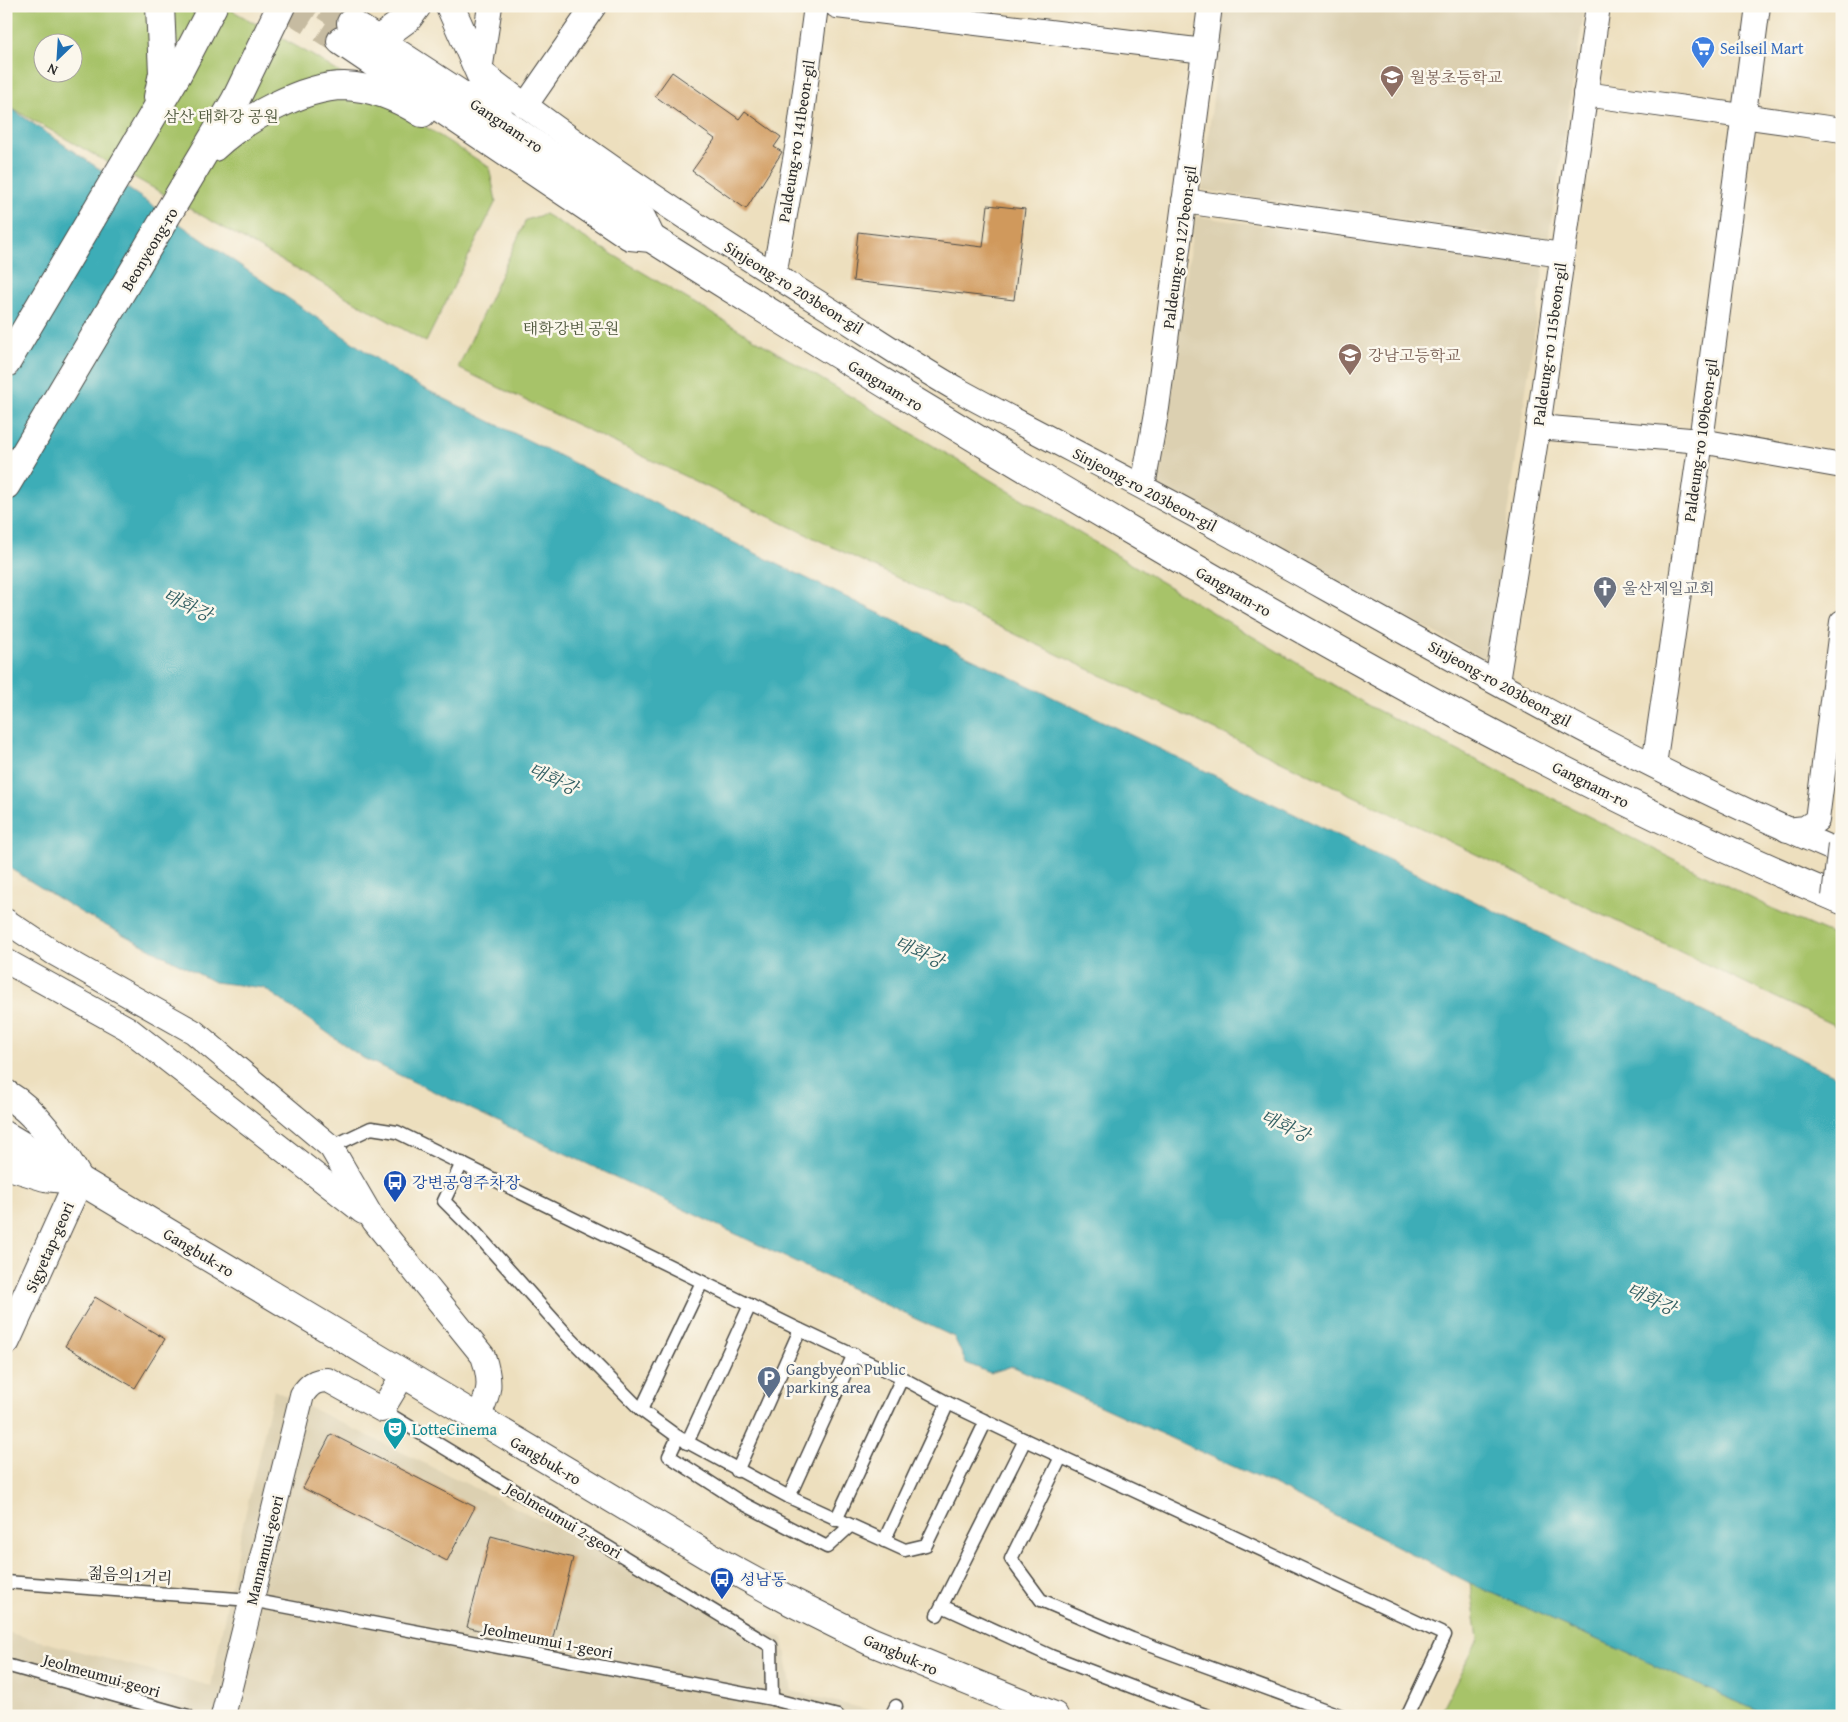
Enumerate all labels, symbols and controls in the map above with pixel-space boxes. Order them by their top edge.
north arrow [32,32,82,82]
supermarket icon: Seilseil Mart [1690,35,1716,69]
place label: Seilseil Mart [1720,36,1804,60]
street label: Paldeung-ro 141beon-gil [771,57,821,224]
text: N [43,58,61,81]
school or university icon: 월봉초등학교 [1379,64,1405,98]
place label: 월봉초등학교 [1410,65,1503,89]
street label: Gangnam-ro [466,92,548,158]
park label: 삼산 태화강 공원 [163,104,279,128]
street label: Paldeung-ro 127beon-gil [1156,163,1202,330]
street label: Beonyeong-ro [115,203,183,295]
street label: Sinjeong-ro 203beon-gil [720,234,869,340]
street label: Paldeung-ro 115beon-gil [1526,260,1572,427]
park label: 태화강변 공원 [523,316,619,340]
school or university icon: 강남고등학교 [1337,342,1363,376]
place label: 강남고등학교 [1368,343,1461,367]
street label: Gangnam-ro [844,353,928,417]
street label: Paldeung-ro 109beon-gil [1677,356,1723,523]
street label: Sinjeong-ro 203beon-gil [1069,441,1222,537]
street label: Gangnam-ro [1192,560,1276,622]
church icon: 울산제일교회 [1592,575,1618,609]
place label: 울산제일교회 [1622,576,1715,600]
water label: 태화강 [158,581,219,629]
street label: Sinjeong-ro 203beon-gil [1424,634,1576,733]
street label: Gangnam-ro [1548,754,1634,814]
water label: 태화강 [524,755,585,803]
water label: 태화강 [890,928,951,976]
water label: 태화강 [1256,1102,1317,1150]
bus stop icon: 강변공영주차장 [382,1169,408,1203]
place label: 강변공영주차장 [412,1170,521,1194]
street label: Sigyetap-geori [18,1197,80,1296]
street label: Gangbuk-ro [159,1221,239,1283]
water label: 태화강 [1622,1275,1683,1323]
place label: Gangbyeon Public parking area [786,1357,906,1399]
parking icon: Gangbyeon Public parking area [756,1365,782,1399]
theatre icon: LotteCinema [382,1416,408,1450]
place label: LotteCinema [412,1417,498,1441]
street label: Gangbuk-ro [506,1429,586,1491]
street label: Jeolmeumui 2-geori [499,1475,627,1565]
street label: Mannamui-geori [239,1492,289,1608]
street label: 젊음의1거리 [87,1560,173,1590]
bus stop icon: 성남동 [709,1566,735,1600]
place label: 성남동 [740,1567,787,1591]
street label: Jeolmeumui 1-geori [479,1615,616,1664]
street label: Gangbuk-ro [860,1627,942,1681]
street label: Jeolmeumui-geori [39,1646,164,1703]

